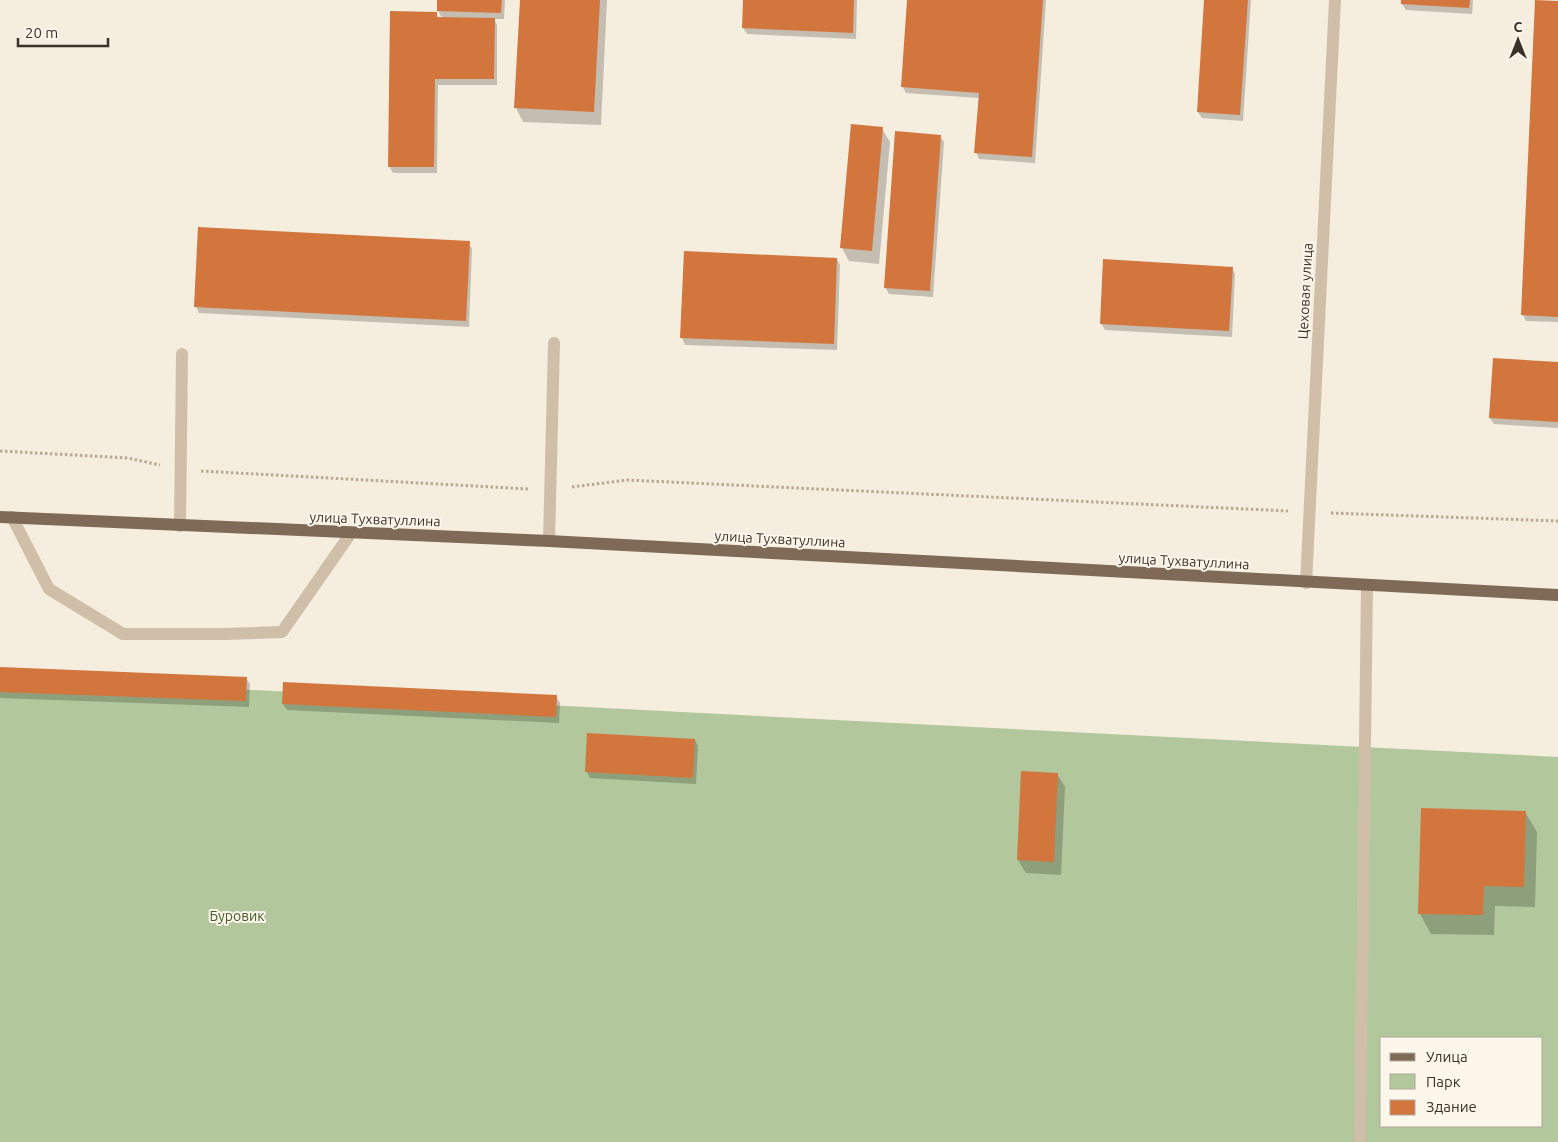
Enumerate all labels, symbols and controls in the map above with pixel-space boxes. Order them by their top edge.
scale bar [18,15,108,47]
north arrow [1493,15,1543,65]
text: С [1514,19,1523,35]
text: 20 m [25,24,58,41]
street label: Цеховая улица [1294,242,1316,340]
street label: улица Тухватуллина [309,509,441,529]
street label: улица Тухватуллина [714,528,846,550]
street label: улица Тухватуллина [1118,550,1250,572]
park label: Буровик [210,908,264,924]
legend [1380,1037,1543,1127]
text: Улица [1426,1048,1468,1065]
text: Парк [1426,1073,1461,1090]
text: Здание [1426,1098,1477,1115]

